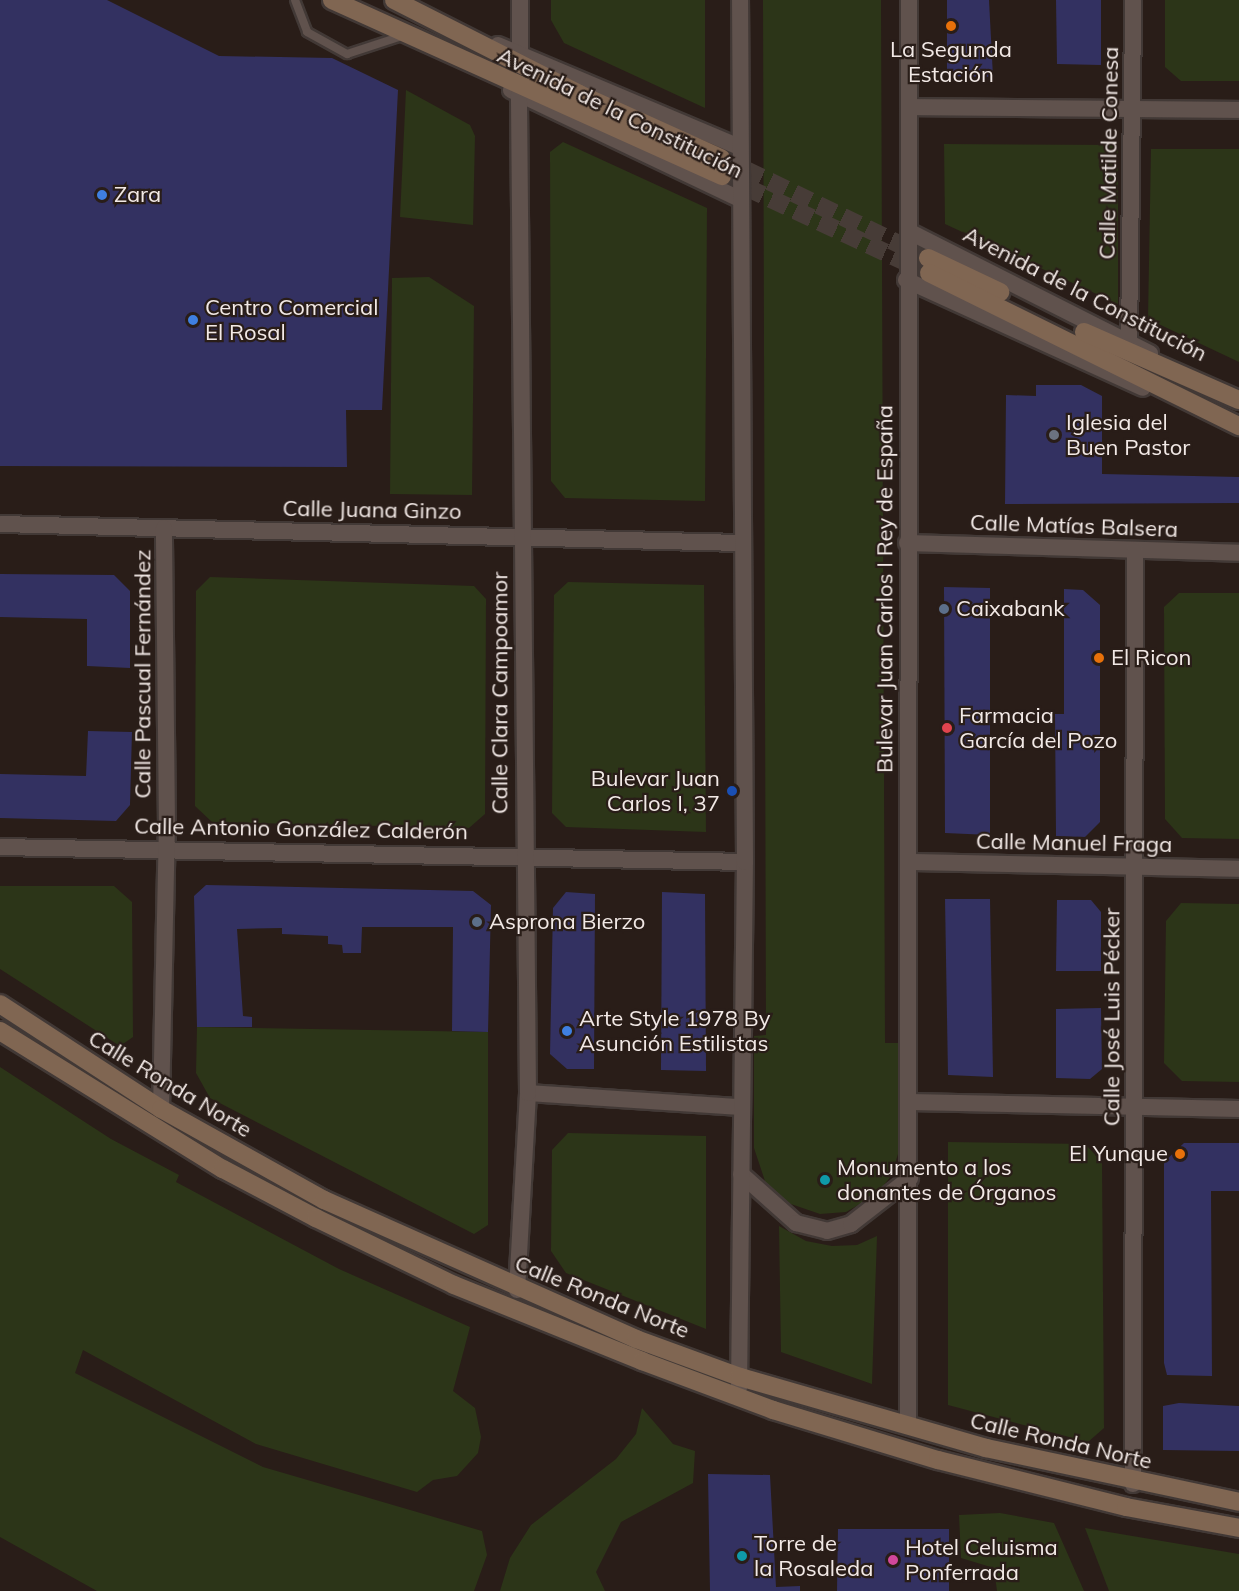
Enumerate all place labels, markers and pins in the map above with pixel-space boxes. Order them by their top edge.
marker: La Segunda Estación [944,19,958,33]
place label: La Segunda Estación [890,36,1012,88]
place label: Zara [114,182,161,208]
marker: Zara [95,188,109,202]
place label: Centro Comercial El Rosal [205,294,379,346]
marker: Centro Comercial El Rosal [186,313,200,327]
place label: Iglesia del Buen Pastor [1066,409,1190,460]
marker: Iglesia del Buen Pastor [1047,428,1061,442]
place label: Caixabank [956,596,1065,622]
marker: Caixabank [937,602,951,616]
place label: El Ricon [1111,645,1191,671]
marker: El Ricon [1092,651,1106,665]
place label: Farmacia García del Pozo [959,702,1117,754]
marker: Farmacia García del Pozo [940,721,954,735]
place label: Bulevar Juan Carlos I, 37 [591,765,720,816]
marker: Bulevar Juan Carlos I, 37 [725,784,739,798]
place label: Asprona Bierzo [489,909,645,935]
marker: Asprona Bierzo [470,915,484,929]
place label: Arte Style 1978 By Asunción Estilistas [579,1005,770,1056]
marker: Arte Style 1978 By Asunción Estilistas [560,1024,574,1038]
place label: El Yunque [1069,1141,1168,1167]
marker: El Yunque [1173,1147,1187,1161]
place label: Monumento a los donantes de Órganos [837,1154,1057,1206]
marker: Monumento a los donantes de Órganos [818,1173,832,1187]
place label: Torre de la Rosaleda [754,1530,873,1582]
place label: Hotel Celuisma Ponferrada [905,1534,1058,1586]
marker: Torre de la Rosaleda [735,1549,749,1563]
marker: Hotel Celuisma Ponferrada [886,1553,900,1567]

